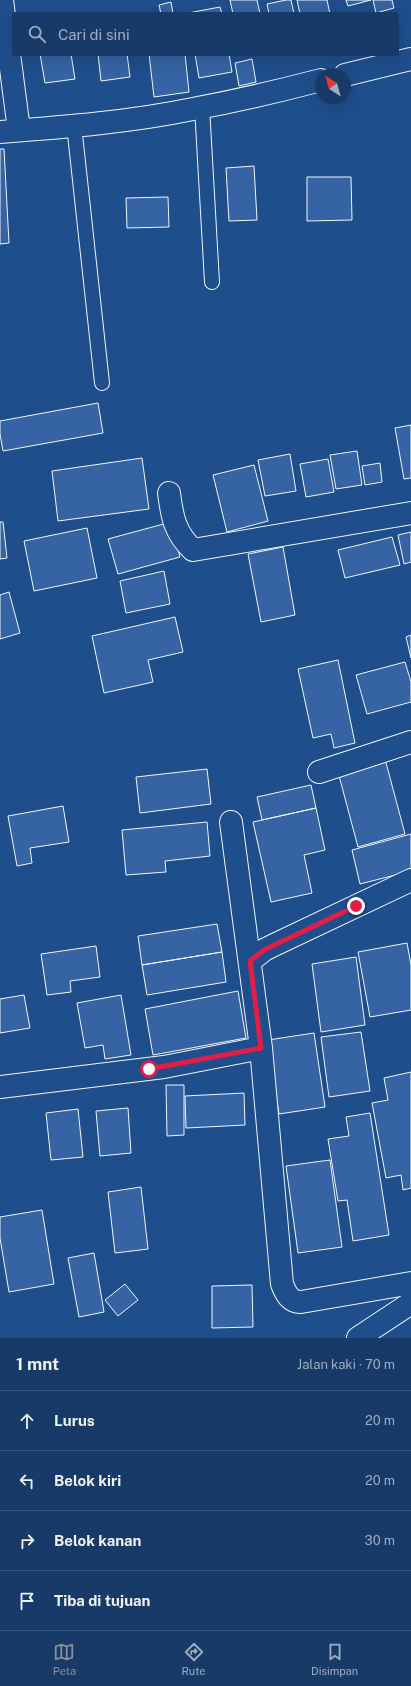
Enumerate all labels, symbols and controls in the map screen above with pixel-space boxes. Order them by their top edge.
search box [12,12,399,56]
icon: search [26,23,48,45]
text: Cari di sini [58,26,130,43]
north arrow [315,68,351,104]
route end [347,897,365,915]
route start [140,1060,158,1078]
text: 1 mnt [16,1354,59,1374]
text: Jalan kaki · 70 m [297,1357,395,1372]
icon: ahead [16,1410,38,1432]
text: Lurus [54,1412,95,1429]
text: 20 m [365,1413,395,1428]
icon: left [16,1470,38,1492]
text: Belok kiri [54,1472,121,1489]
text: 20 m [365,1473,395,1488]
icon: right [16,1530,38,1552]
text: Belok kanan [54,1532,141,1549]
text: 30 m [365,1533,395,1548]
icon: arrive [16,1590,38,1612]
text: Tiba di tujuan [54,1592,150,1609]
tab: Peta [53,1641,76,1677]
tab: Rute [181,1641,206,1677]
tab: Disimpan [311,1641,358,1677]

